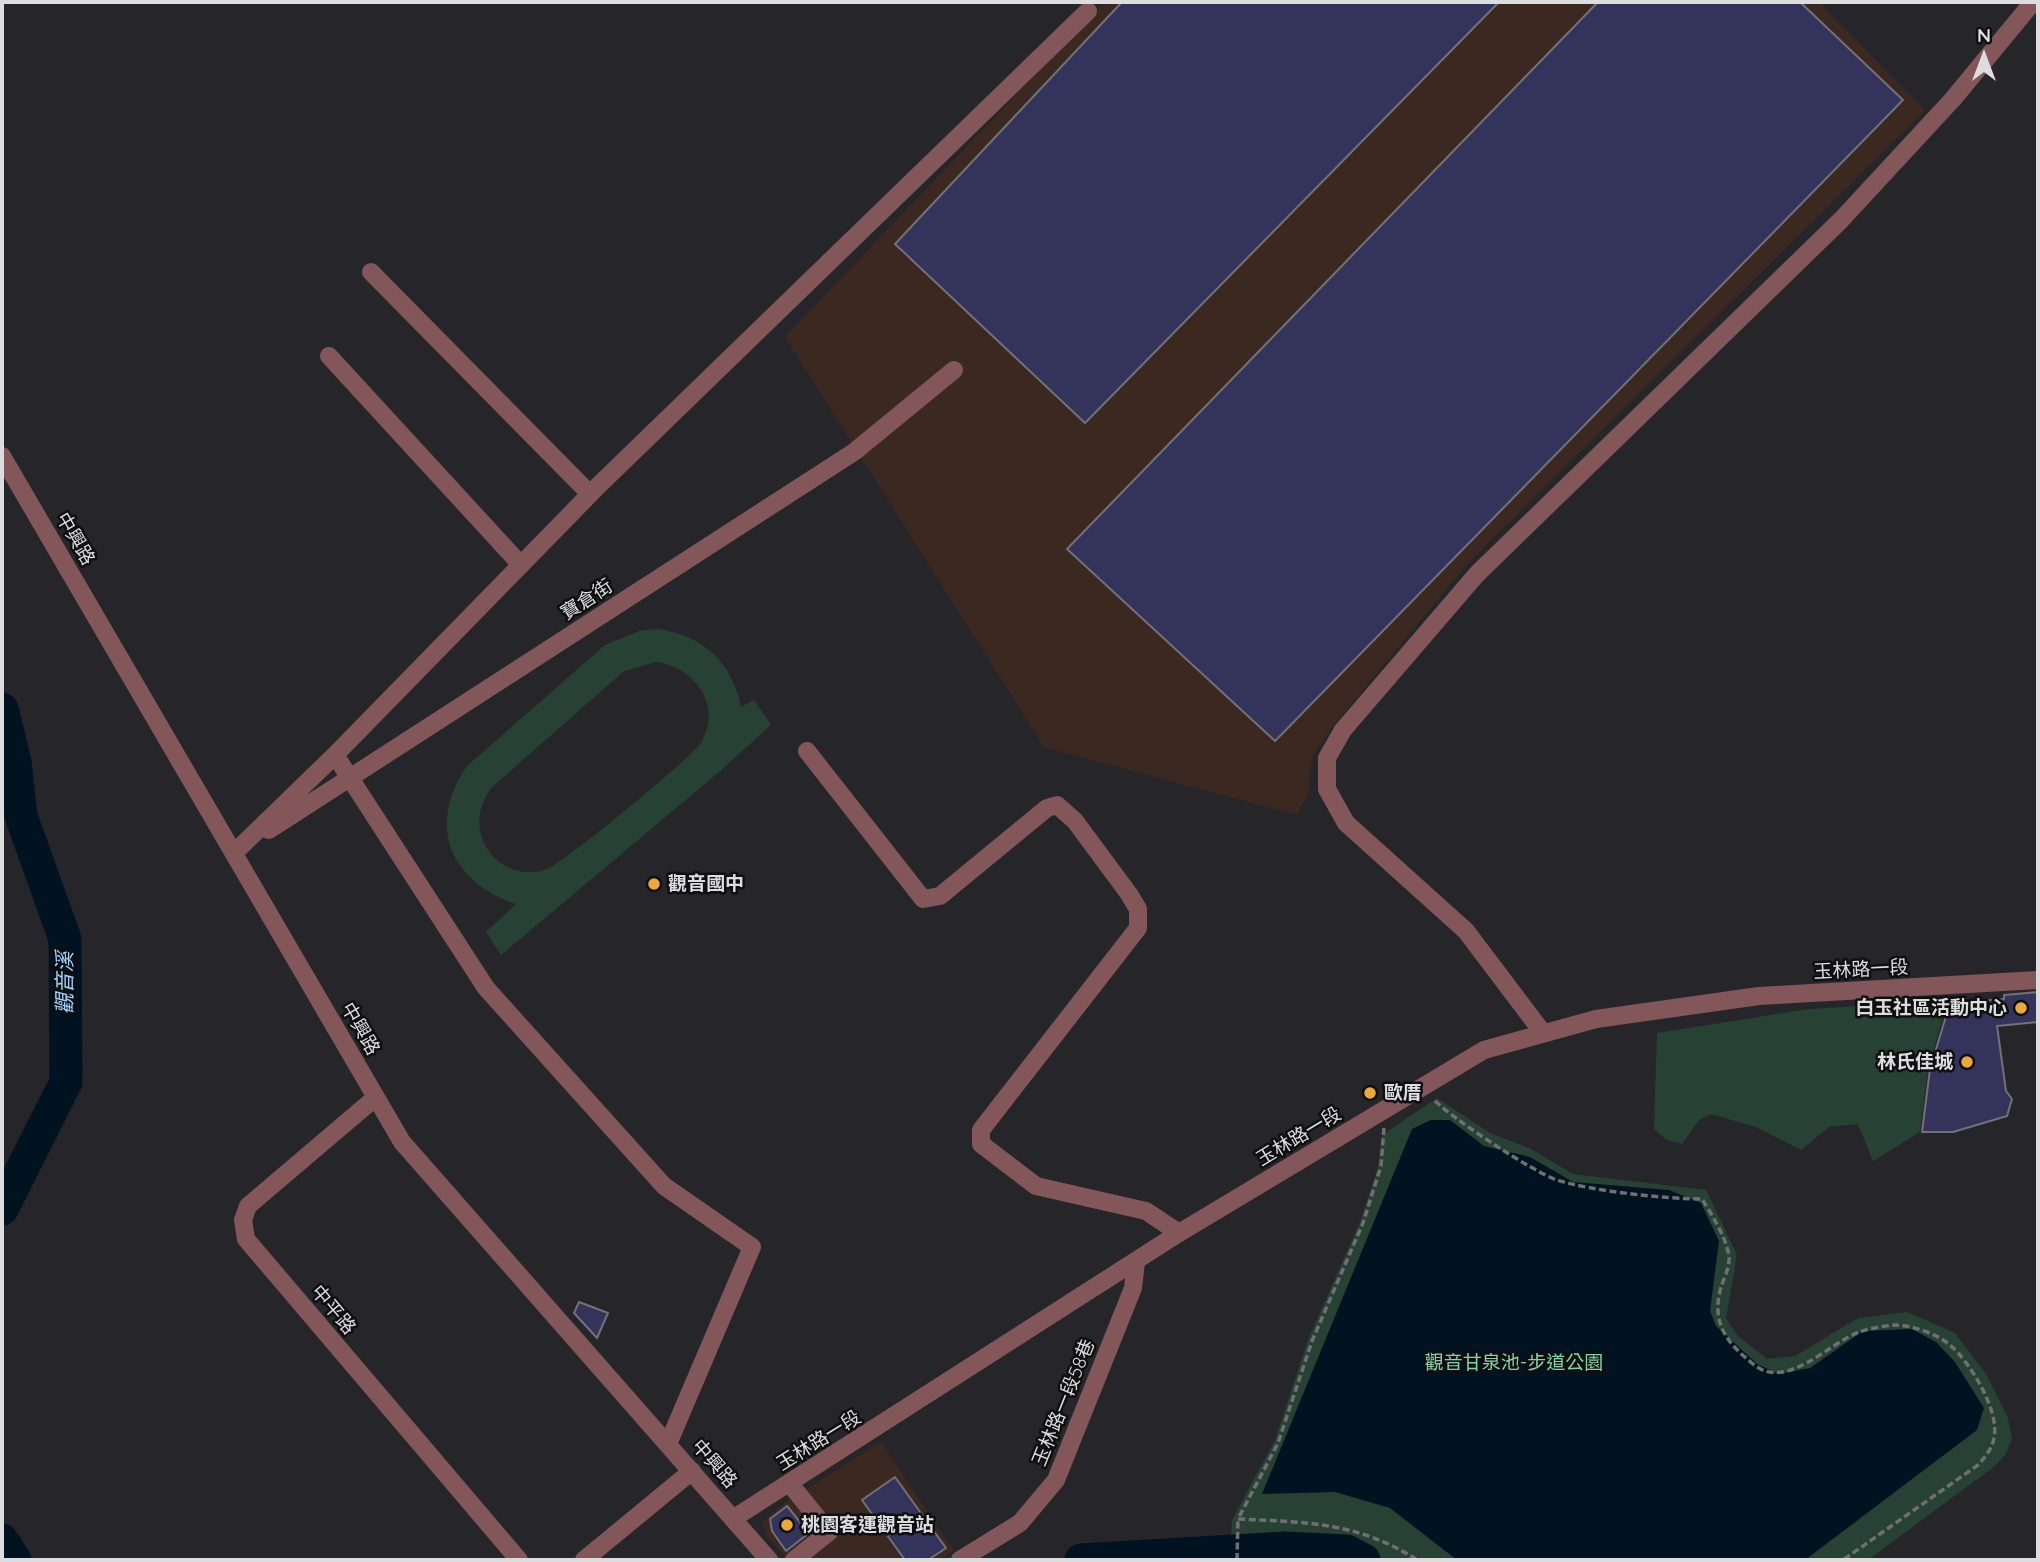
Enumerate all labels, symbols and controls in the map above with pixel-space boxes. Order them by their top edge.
north arrow [1949,21,2019,91]
text: N [1977,23,1991,47]
street label: 中興路 [51,509,99,569]
street label: 寶倉街 [557,575,617,625]
place label: 觀音國中 [668,873,744,895]
marker: 觀音國中 [646,876,662,892]
water label: 觀音溪 [53,952,79,1014]
street label: 玉林路一段 [1813,956,1909,984]
place label: 白玉社區活動中心 [1855,997,2007,1019]
street label: 中興路 [336,999,384,1059]
marker: 白玉社區活動中心 [2013,1000,2029,1016]
place label: 林氏佳城 [1877,1051,1953,1073]
marker: 林氏佳城 [1959,1054,1975,1070]
place label: 歐厝 [1384,1082,1422,1104]
marker: 歐厝 [1362,1085,1378,1101]
street label: 玉林路一段 [1252,1103,1346,1171]
street label: 中平路 [306,1281,360,1339]
street label: 玉林路一段58巷 [1028,1336,1100,1470]
park label: 觀音甘泉池-步道公園 [1425,1352,1603,1374]
street label: 玉林路一段 [773,1406,865,1476]
street label: 中興路 [687,1435,741,1493]
place label: 桃園客運觀音站 [801,1514,934,1536]
marker: 桃園客運觀音站 [779,1517,795,1533]

